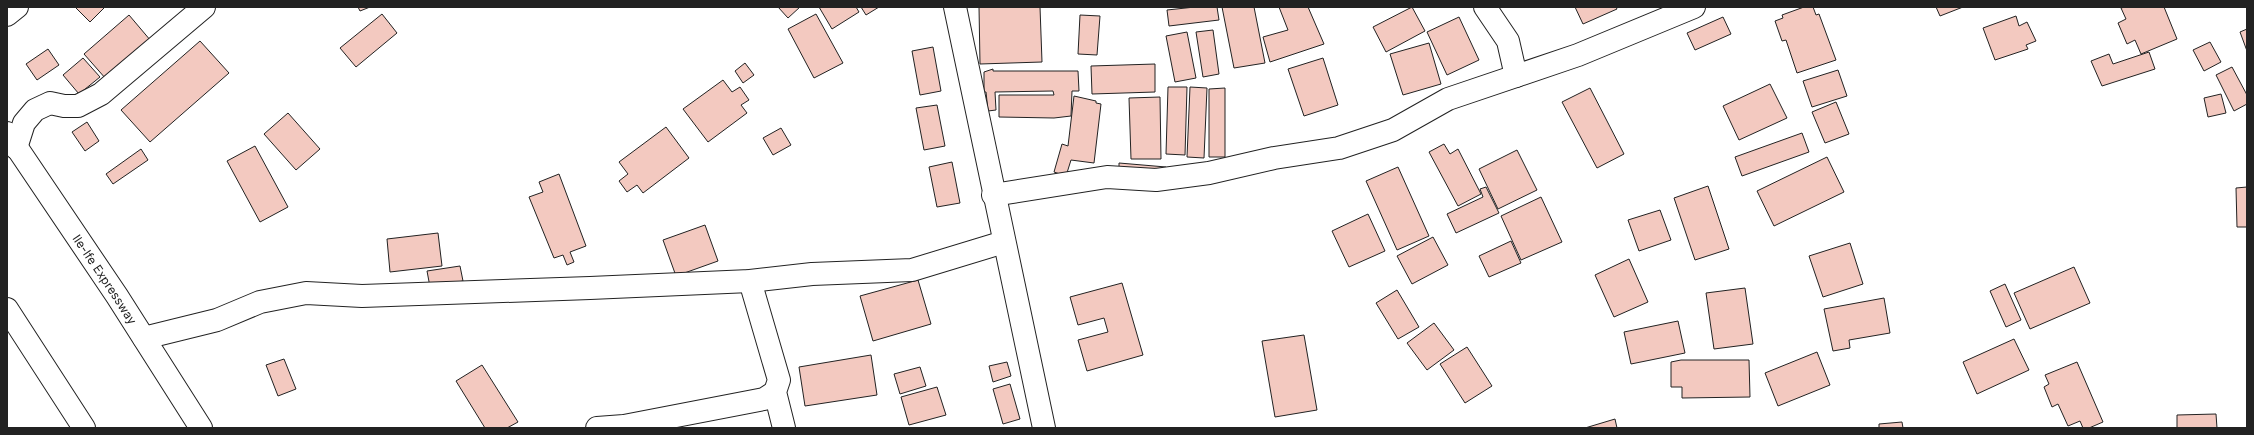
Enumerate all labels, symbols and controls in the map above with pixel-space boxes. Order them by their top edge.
street label: Ile-Ife Expressway [70,231,140,327]

